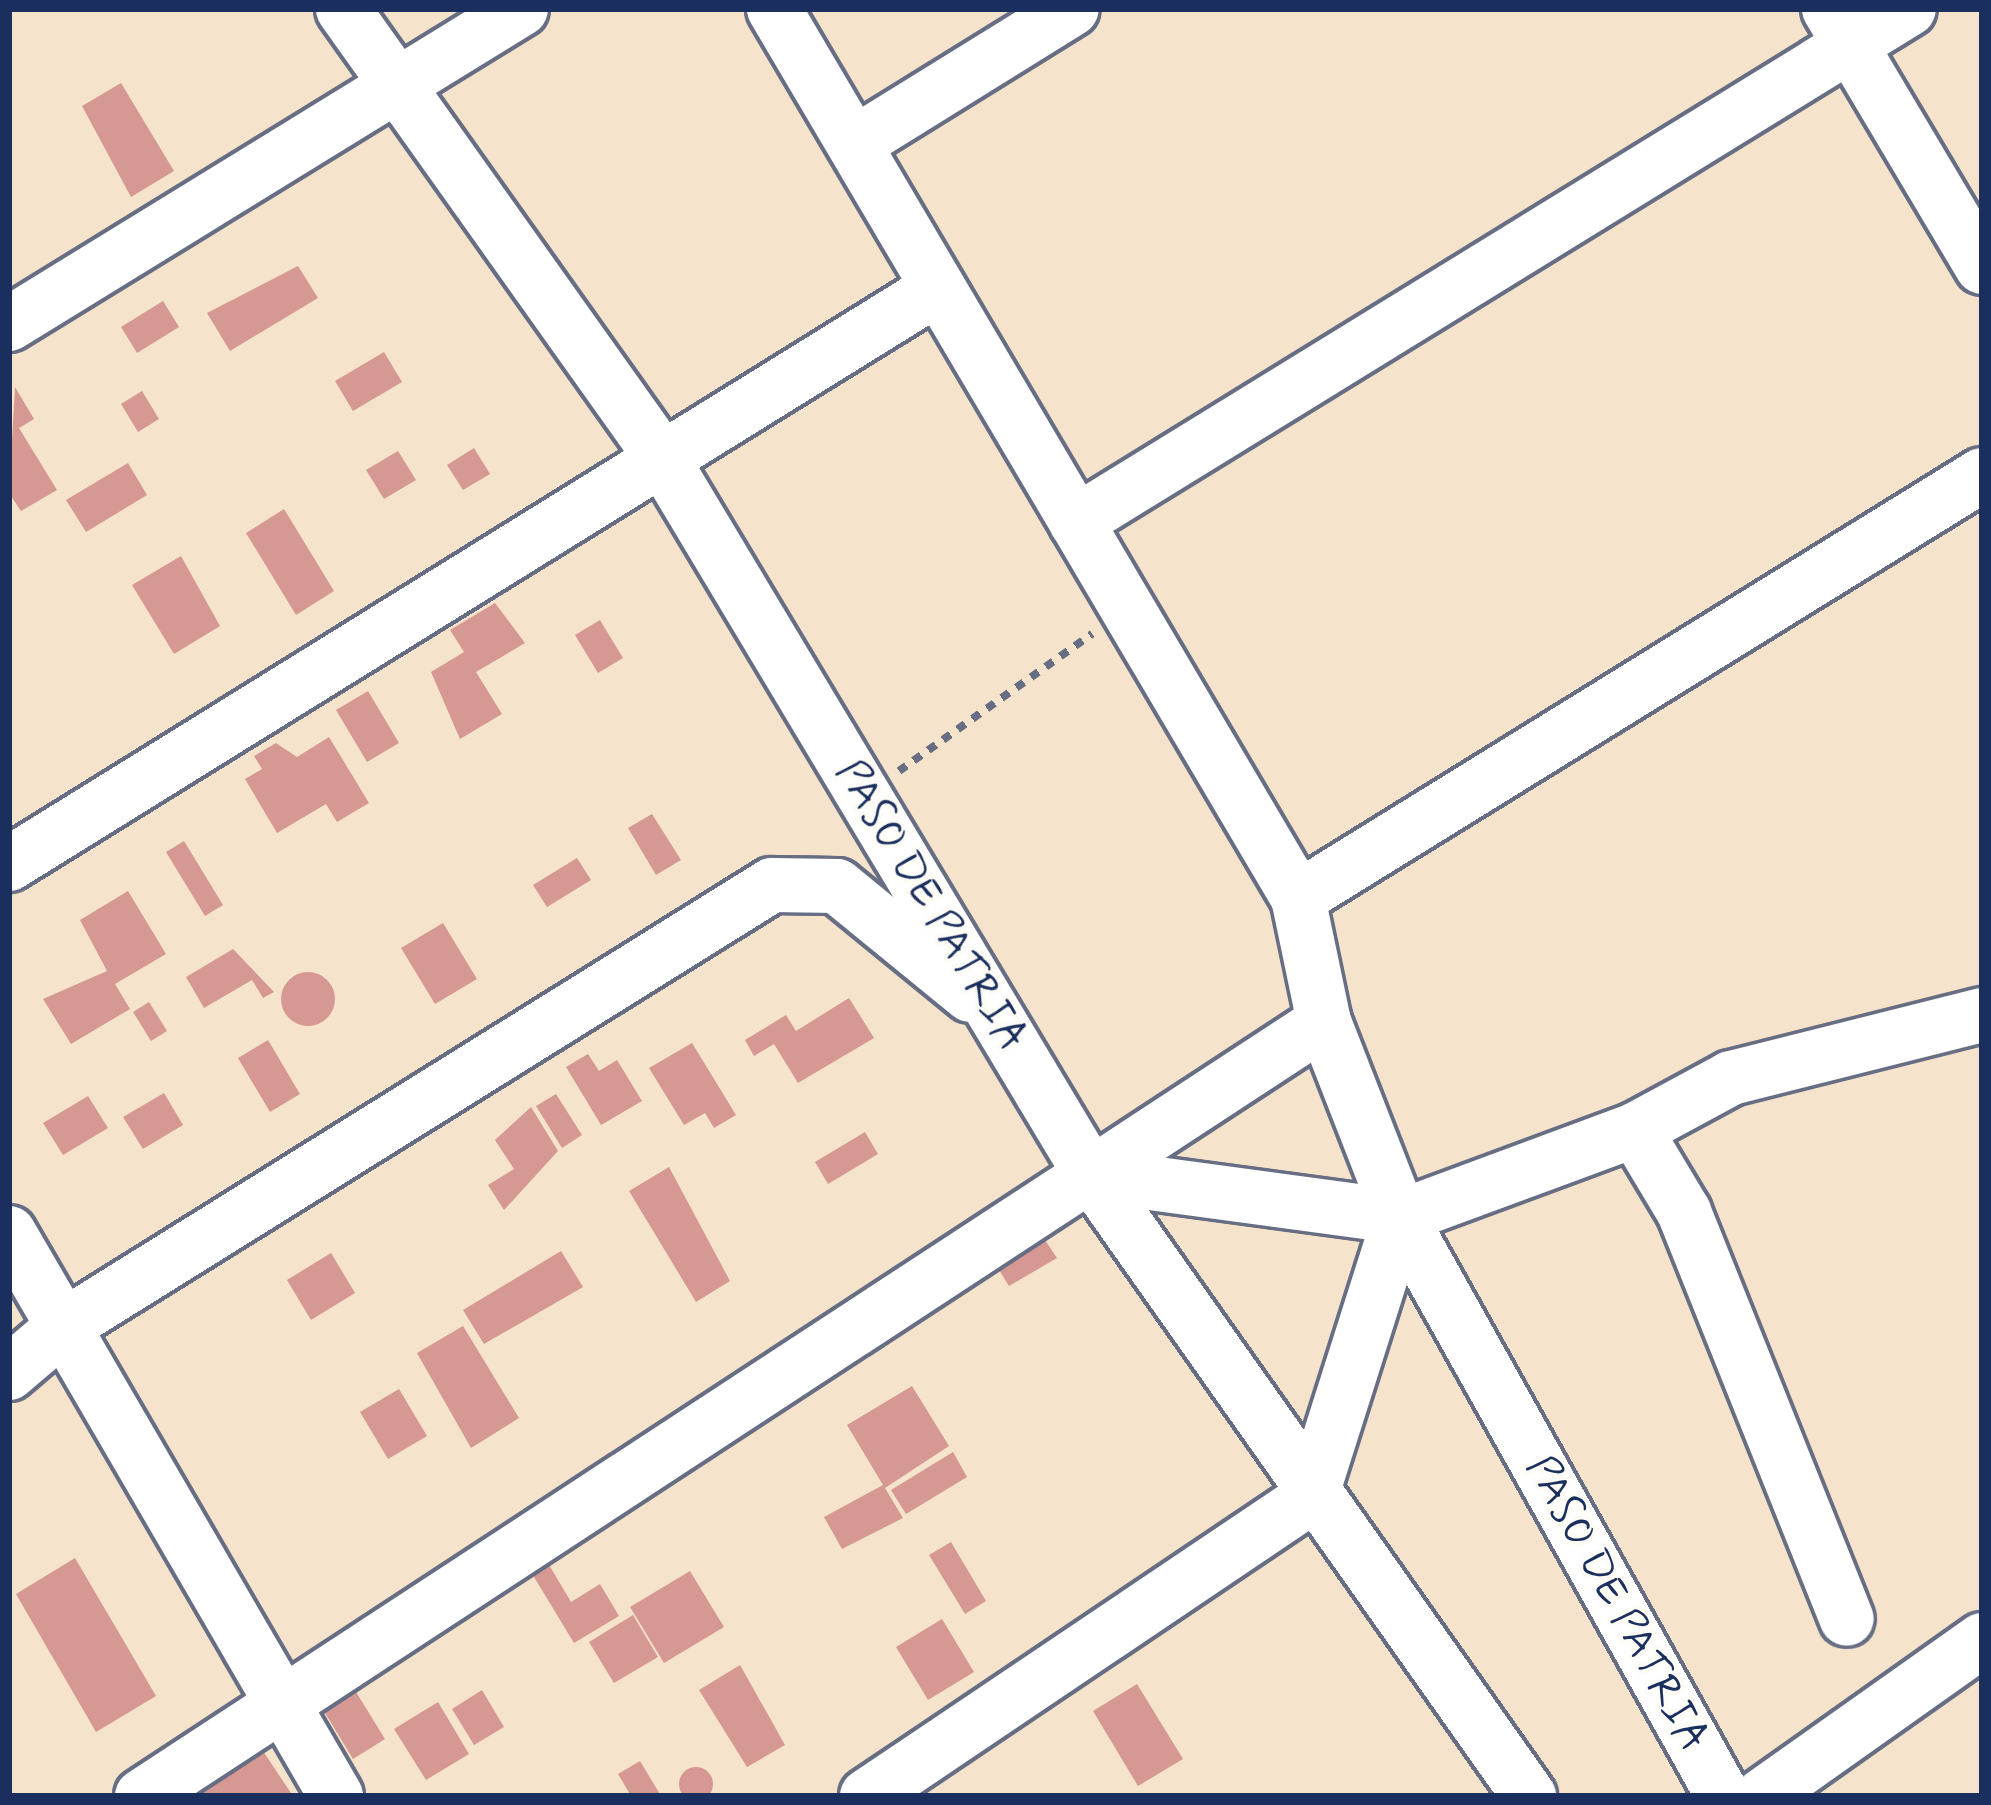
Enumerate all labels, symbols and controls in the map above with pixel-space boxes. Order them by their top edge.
street label: PASO DE PATRIA [824,752,1036,1060]
street label: PASO DE PATRIA [1514,1448,1718,1760]

